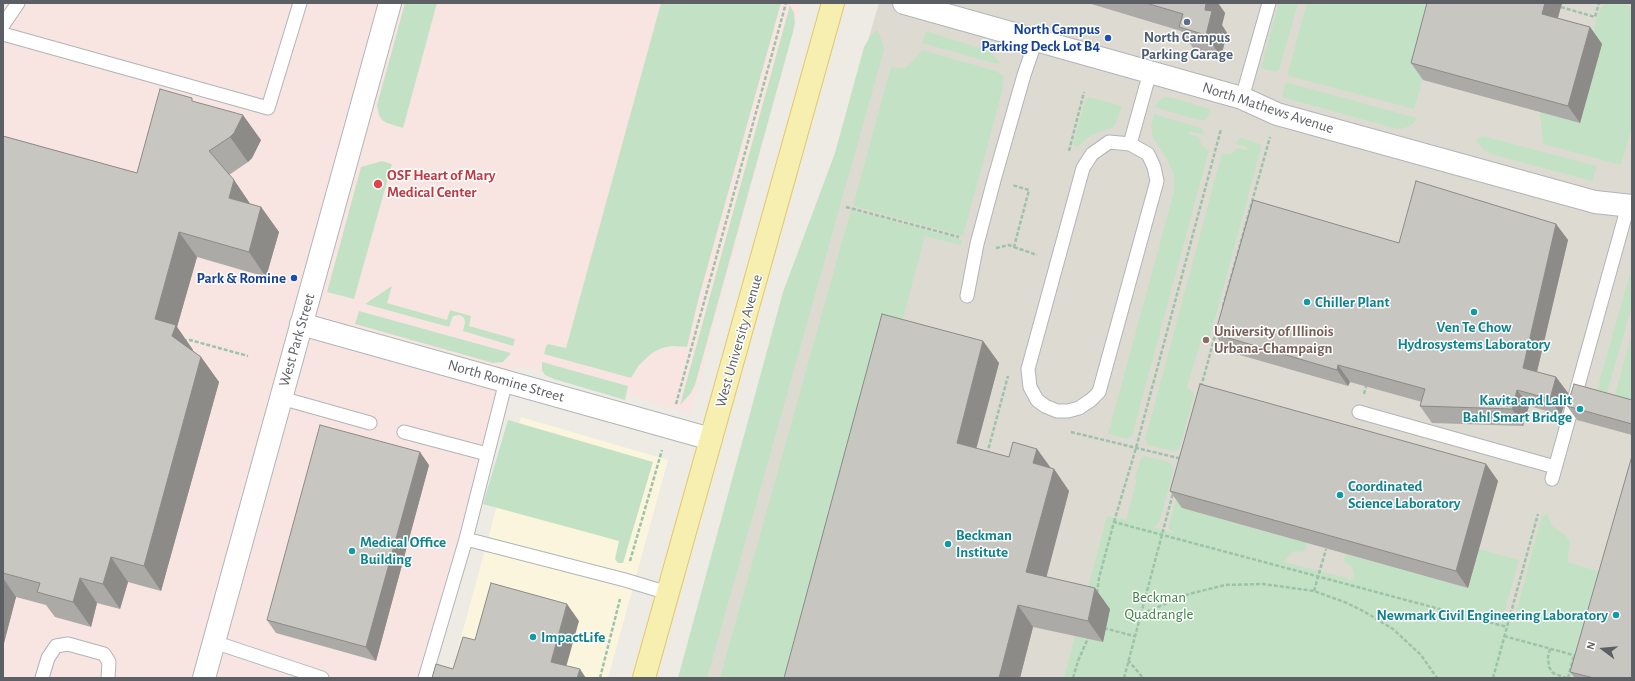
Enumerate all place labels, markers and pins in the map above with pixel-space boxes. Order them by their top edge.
marker: North Campus Parking Garage [1182,17,1192,27]
place label: North Campus Parking Deck Lot B4 [981,20,1100,55]
place label: North Campus Parking Garage [1141,28,1233,63]
marker: North Campus Parking Deck Lot B4 [1103,33,1113,43]
place label: OSF Heart of Mary Medical Center [387,166,495,201]
marker: OSF Heart of Mary Medical Center [372,178,384,190]
place label: Park & Romine [197,269,286,287]
marker: Park & Romine [289,273,299,283]
place label: Chiller Plant [1315,293,1390,311]
marker: Chiller Plant [1302,297,1312,307]
marker: Ven Te Chow Hydrosystems Laboratory [1469,307,1479,317]
place label: Ven Te Chow Hydrosystems Laboratory [1398,318,1550,353]
place label: University of Illinois Urbana-Champaign [1214,322,1334,357]
marker: University of Illinois Urbana-Champaign [1201,335,1211,345]
place label: Kavita and Lalit Bahl Smart Bridge [1463,391,1572,426]
marker: Kavita and Lalit Bahl Smart Bridge [1575,404,1585,414]
place label: Coordinated Science Laboratory [1348,477,1461,512]
marker: Coordinated Science Laboratory [1335,490,1345,500]
place label: Beckman Institute [956,526,1012,561]
place label: Medical Office Building [360,533,446,568]
marker: Beckman Institute [943,539,953,549]
marker: Medical Office Building [347,546,357,556]
place label: Newmark Civil Engineering Laboratory [1377,606,1608,624]
marker: Newmark Civil Engineering Laboratory [1611,610,1621,620]
place label: ImpactLife [541,628,605,646]
marker: ImpactLife [528,632,538,642]

